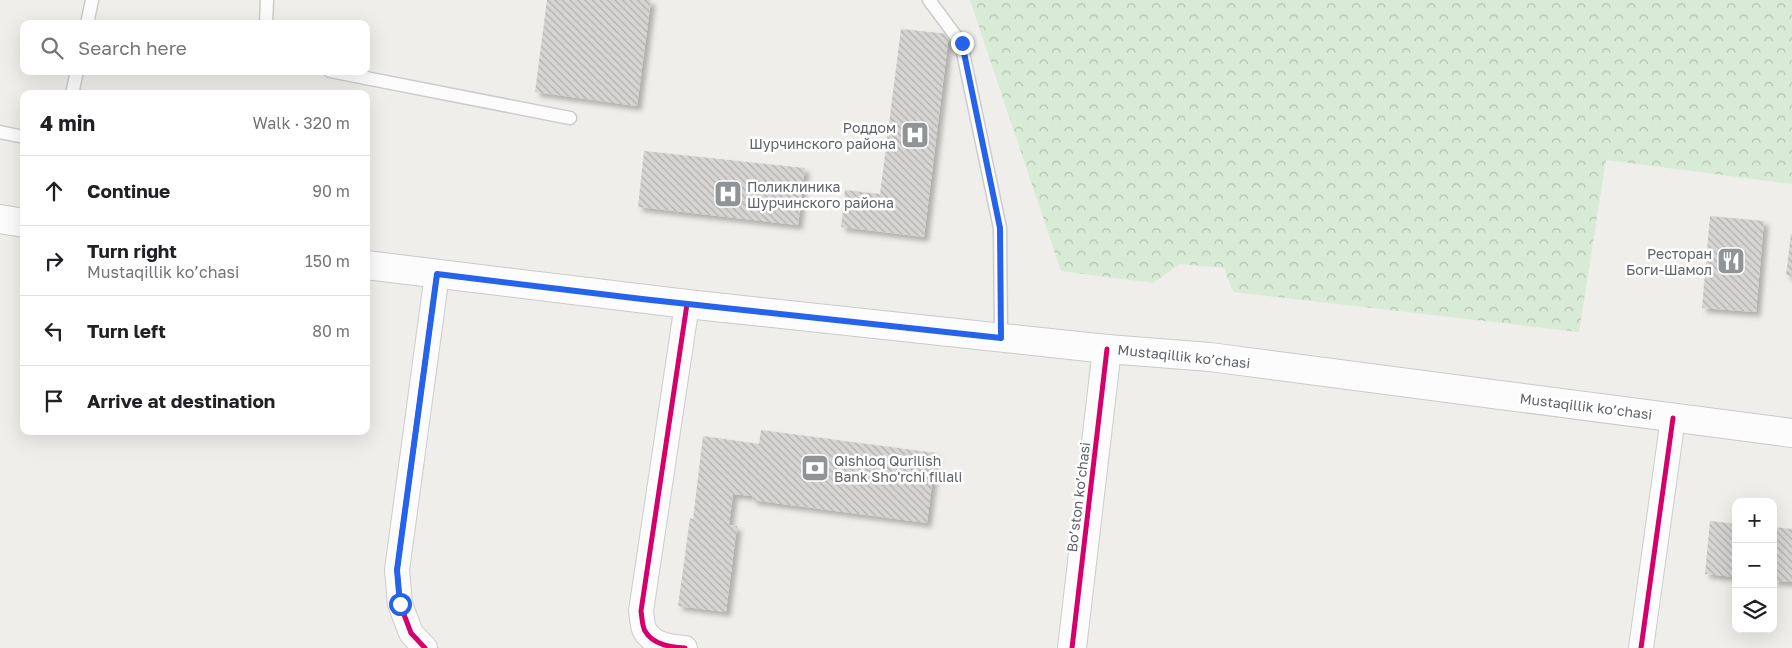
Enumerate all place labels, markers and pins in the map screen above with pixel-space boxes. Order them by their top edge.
place label: Роддом Шурчинского района [749,119,896,152]
hospital icon: Роддом Шурчинского района [900,120,930,150]
place label: Поликлиника Шурчинского района [747,178,894,211]
hospital icon: Поликлиника Шурчинского района [713,179,743,209]
place label: Ресторан Боги-Шамол [1626,245,1712,278]
restaurant icon: Ресторан Боги-Шамол [1716,246,1746,276]
place label: Qishloq Qurilish Bank Sho'rchi filiali [834,452,962,485]
bank icon: Qishloq Qurilish Bank Sho'rchi filiali [800,453,830,483]

